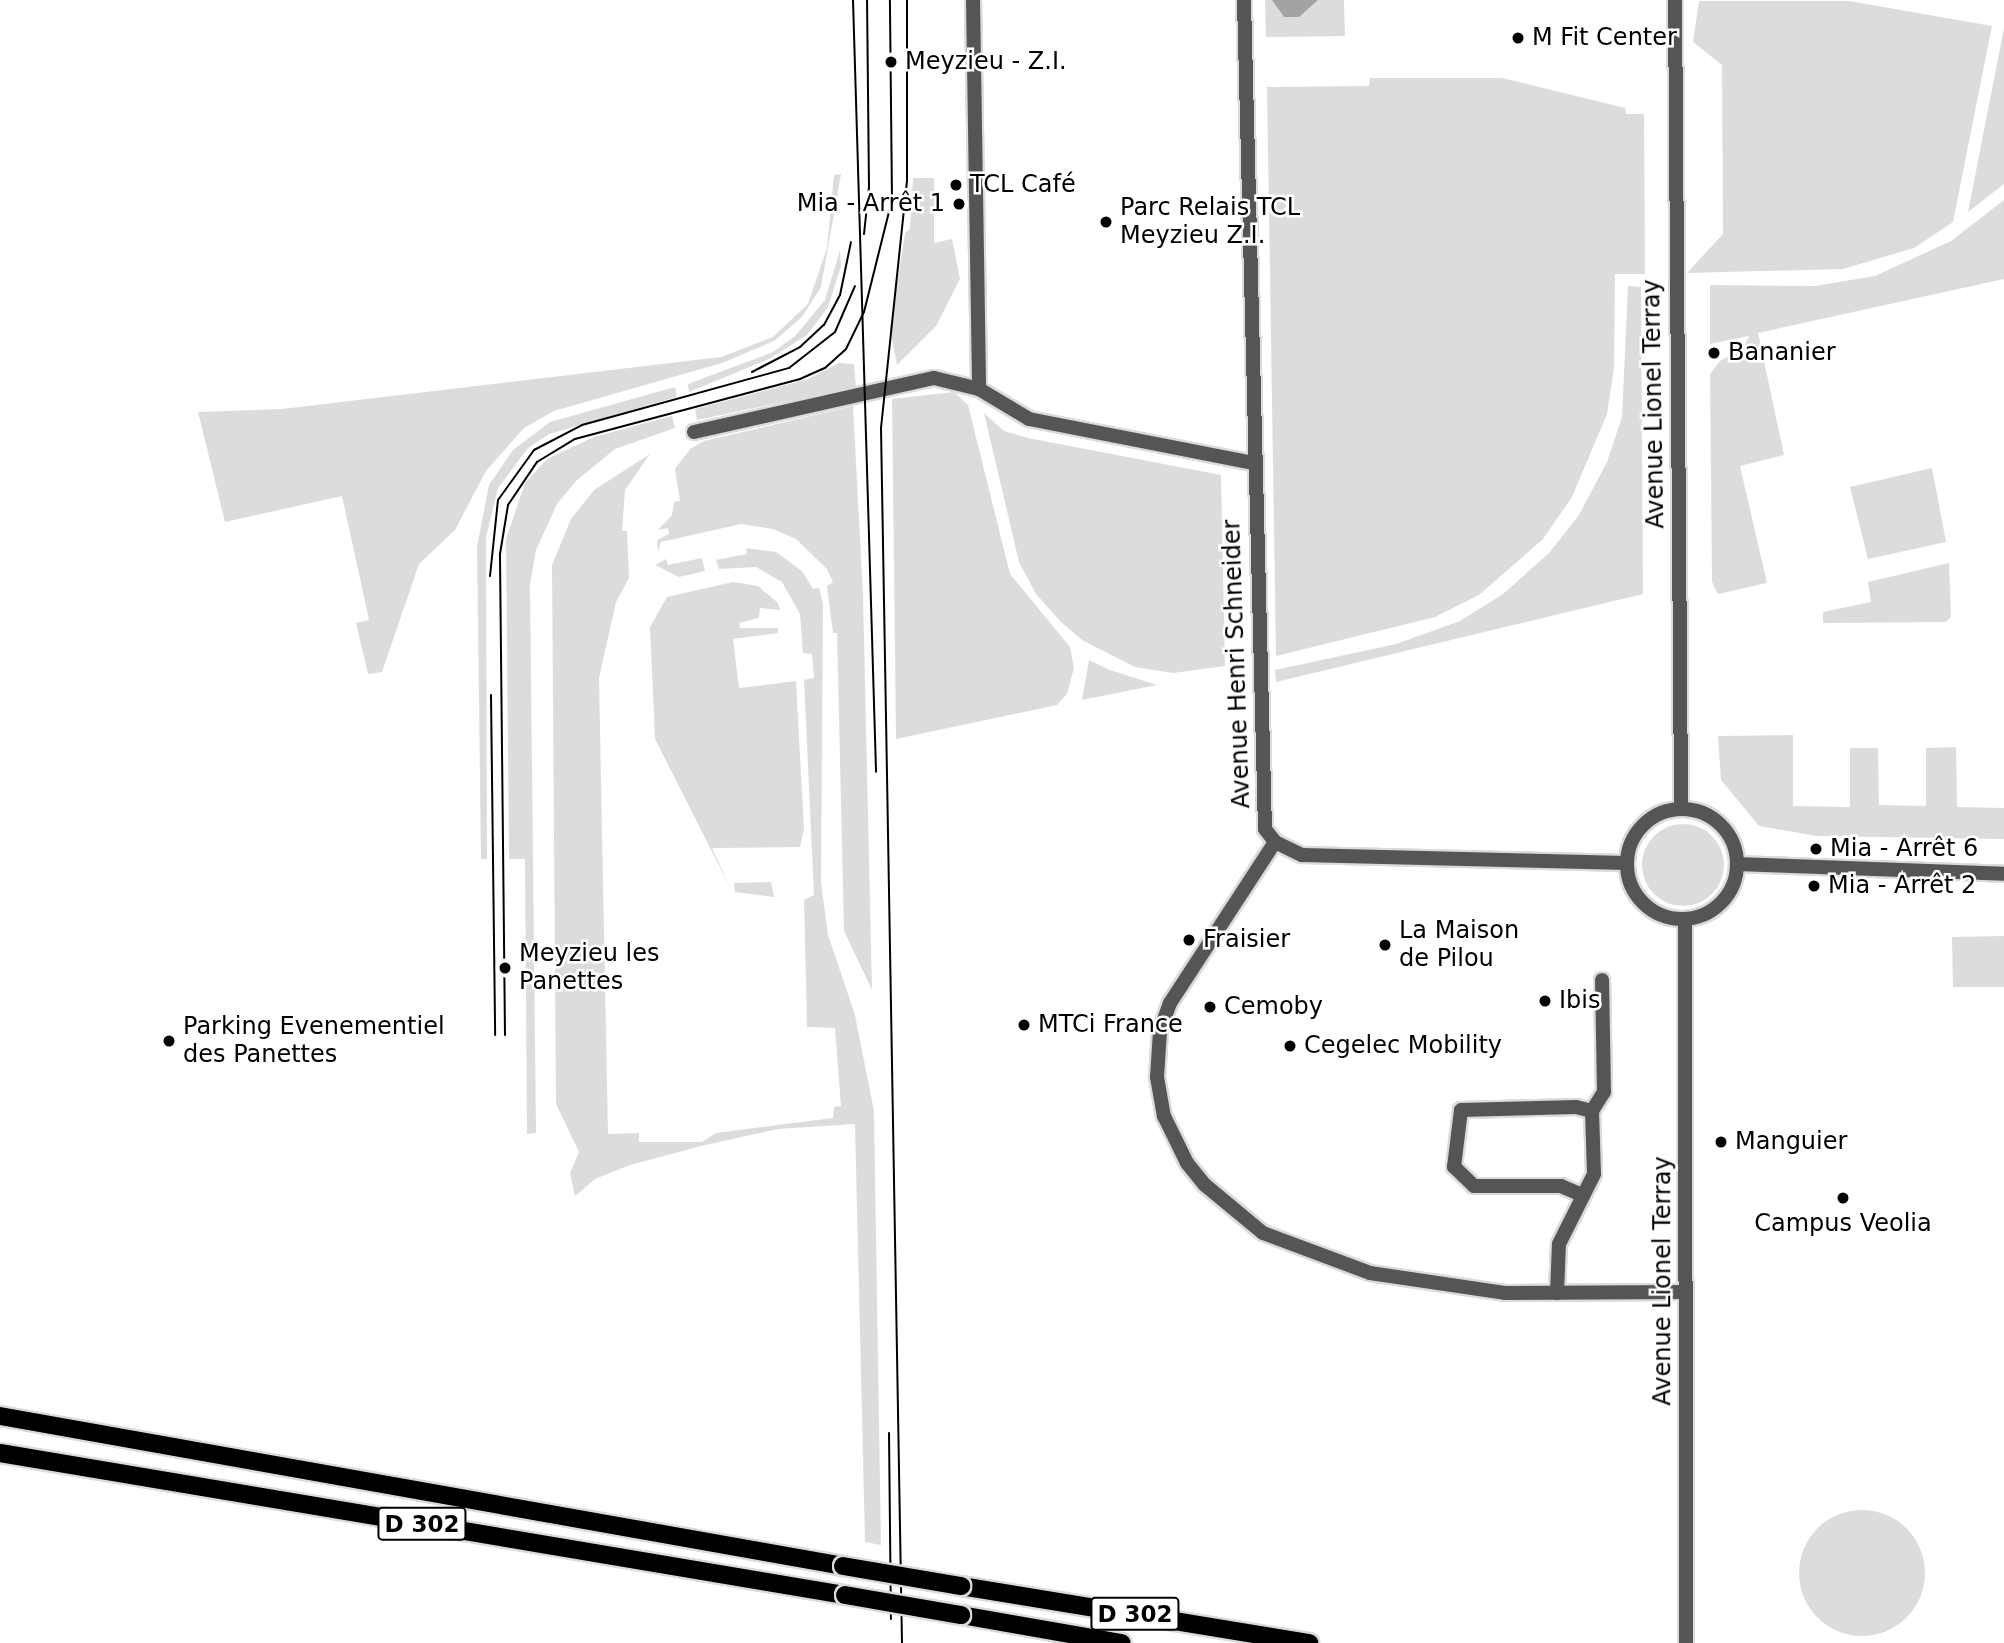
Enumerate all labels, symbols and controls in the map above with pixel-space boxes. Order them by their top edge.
place label: M Fit Center [1532,24,1677,52]
marker: M Fit Center [1510,30,1526,46]
place label: Meyzieu - Z.I. [905,48,1067,76]
marker: Meyzieu - Z.I. [883,54,899,70]
place label: TCL Café [970,171,1076,199]
marker: TCL Café [948,177,964,193]
place label: Mia - Arrêt 1 [797,190,945,218]
place label: Parc Relais TCL Meyzieu Z.I. [1120,194,1300,250]
marker: Mia - Arrêt 1 [951,196,967,212]
marker: Parc Relais TCL Meyzieu Z.I. [1098,214,1114,230]
street label: Avenue Lionel Terray [1637,279,1671,529]
place label: Bananier [1728,339,1836,367]
marker: Bananier [1706,345,1722,361]
street label: Avenue Henri Schneider [1218,519,1256,809]
place label: Mia - Arrêt 6 [1830,835,1978,863]
marker: Mia - Arrêt 6 [1808,841,1824,857]
place label: Mia - Arrêt 2 [1828,872,1976,900]
marker: Mia - Arrêt 2 [1806,878,1822,894]
place label: La Maison de Pilou [1399,917,1519,973]
place label: Fraisier [1203,926,1290,954]
marker: Fraisier [1181,932,1197,948]
marker: La Maison de Pilou [1377,937,1393,953]
place label: Meyzieu les Panettes [519,940,659,996]
marker: Meyzieu les Panettes [497,960,513,976]
place label: Ibis [1559,987,1600,1015]
place label: Cemoby [1224,993,1323,1021]
marker: Ibis [1537,993,1553,1009]
marker: Cemoby [1202,999,1218,1015]
place label: MTCi France [1038,1011,1183,1039]
place label: Parking Evenementiel des Panettes [183,1013,445,1069]
marker: MTCi France [1016,1017,1032,1033]
place label: Cegelec Mobility [1304,1032,1502,1060]
marker: Parking Evenementiel des Panettes [161,1033,177,1049]
marker: Cegelec Mobility [1282,1038,1298,1054]
place label: Manguier [1735,1128,1847,1156]
marker: Manguier [1713,1134,1729,1150]
street label: Avenue Lionel Terray [1649,1156,1677,1406]
marker: Campus Veolia [1835,1190,1851,1206]
place label: Campus Veolia [1754,1210,1932,1238]
road number: D 302 [376,1504,467,1544]
road number: D 302 [1090,1595,1180,1634]

